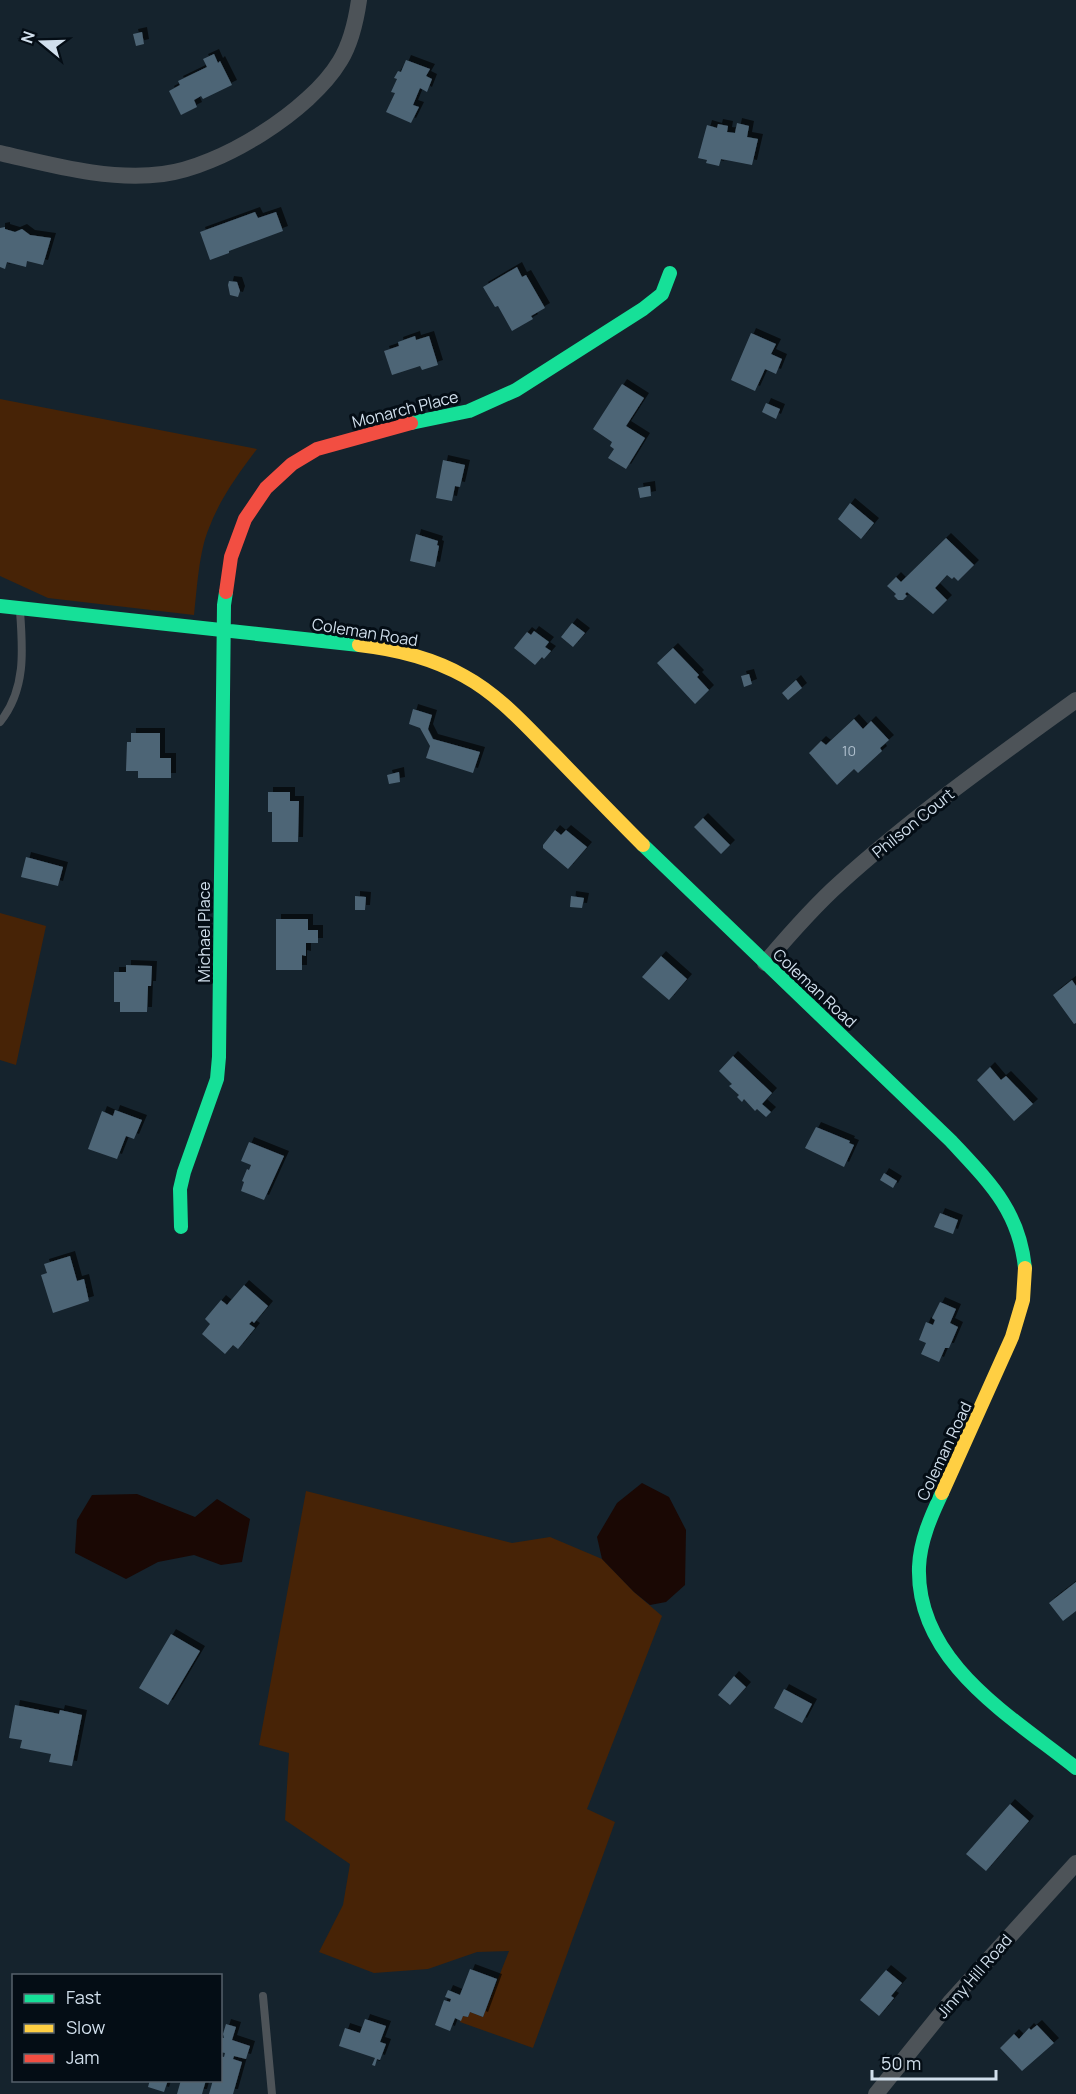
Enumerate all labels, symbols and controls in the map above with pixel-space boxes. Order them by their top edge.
north arrow [12,12,72,72]
text: N [16,28,40,46]
street label: Monarch Place [350,385,460,433]
street label: Coleman Road [311,613,419,651]
house number: 10 [842,741,856,760]
street label: Philson Court [867,783,959,863]
street label: Michael Place [193,882,215,982]
street label: Coleman Road [768,944,862,1032]
street label: Coleman Road [911,1398,977,1504]
street label: Jinny Hill Road [931,1929,1017,2023]
legend [12,1974,222,2082]
text: Fast [66,1985,101,2009]
text: Slow [66,2015,106,2039]
scale bar [872,2043,996,2081]
text: Jam [66,2045,100,2069]
text: 50 m [881,2051,921,2075]

